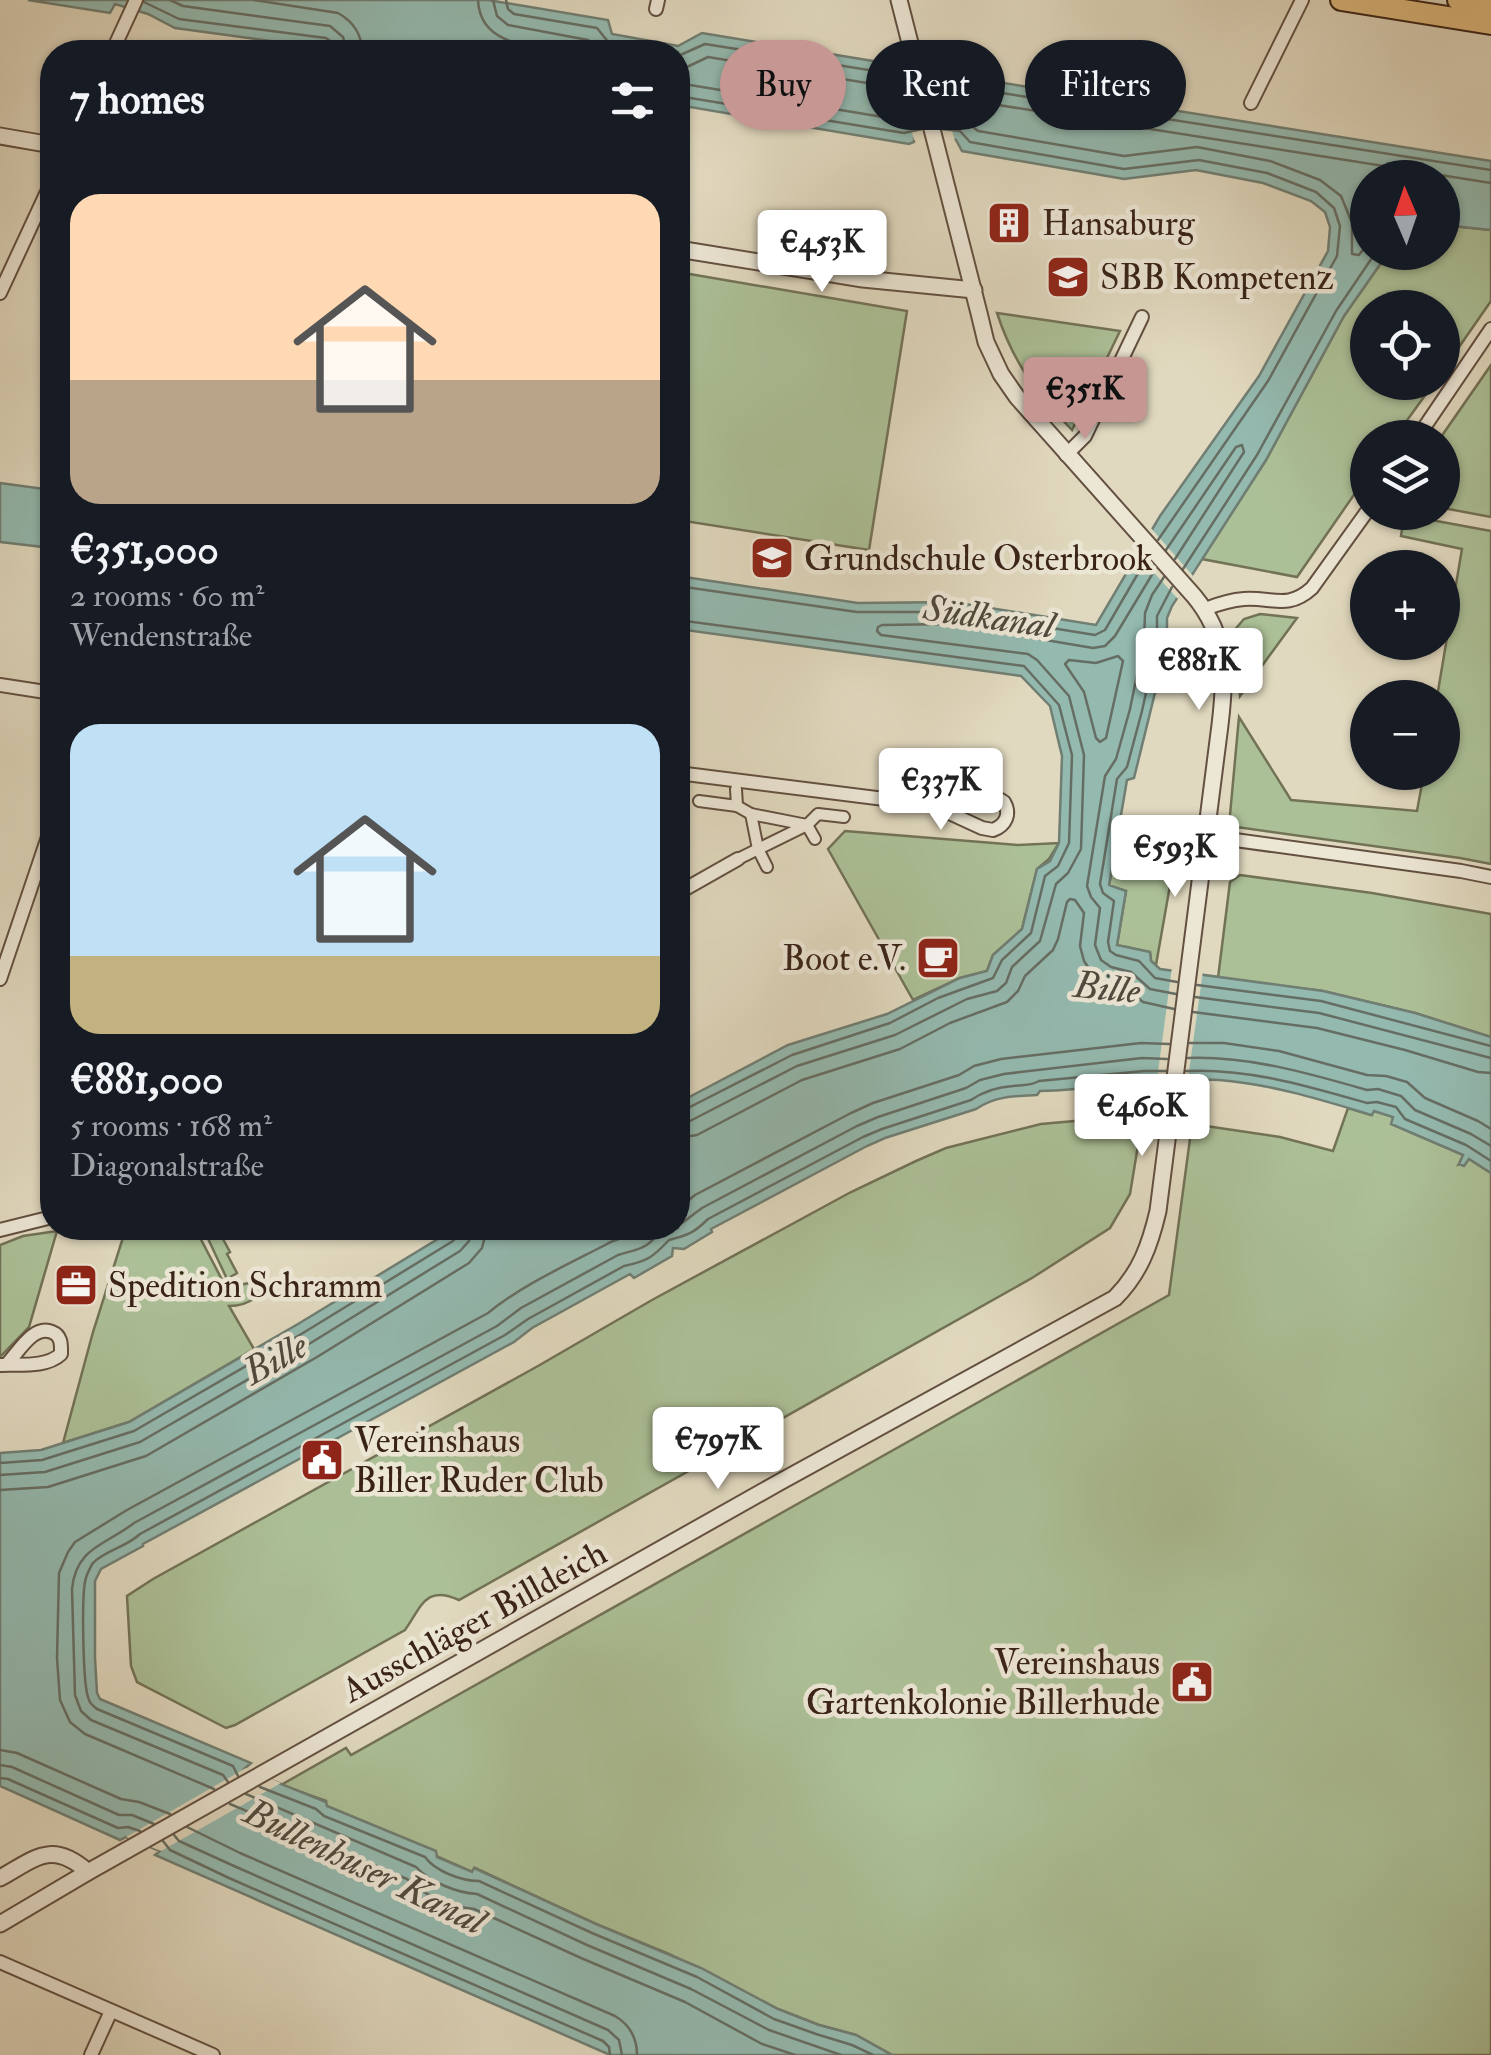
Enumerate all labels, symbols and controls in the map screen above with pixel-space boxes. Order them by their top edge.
chip: Buy [720,40,846,130]
chip: Rent [866,40,1005,130]
chip: Filters [1025,40,1186,130]
icon: filters [605,73,660,128]
text: 7 homes [70,74,205,126]
north arrow [1350,160,1460,270]
map controls [1350,160,1460,790]
building icon: Hansaburg [986,200,1032,246]
place label: Hansaburg [1042,202,1196,246]
pin: €453K [752,210,892,295]
text: €453K [780,222,864,262]
school or university icon: SBB Kompetenz [1045,254,1091,300]
place label: SBB Kompetenz [1100,256,1334,300]
icon: home [275,259,455,439]
button: locate [1350,290,1460,400]
pin: €351K [1015,357,1155,442]
text: €351K [1046,369,1124,409]
button: layers [1350,420,1460,530]
text: €351,000 [70,524,219,576]
school or university icon: Grundschule Osterbrook [749,535,795,581]
place label: Grundschule Osterbrook [804,537,1153,581]
button: + [1350,550,1460,660]
text: 2 rooms · 60 m² [70,576,264,616]
water label: Südkanal [919,584,1060,650]
text: Wendenstraße [70,616,252,656]
pin: €881K [1129,628,1269,713]
text: €881K [1158,640,1240,680]
button: − [1350,680,1460,790]
pin: €337K [871,748,1011,833]
text: €337K [901,760,981,800]
icon: home [275,789,455,969]
pin: €593K [1105,815,1245,900]
text: €593K [1133,827,1217,867]
cafe icon: Boot e.V. [915,935,961,981]
place label: Boot e.V. [782,937,906,981]
water label: Bille [1069,960,1143,1015]
text: €881,000 [70,1054,224,1106]
pin: €460K [1072,1074,1212,1159]
text: €460K [1097,1086,1187,1126]
text: 5 rooms · 168 m² [70,1106,272,1146]
text: Diagonalstraße [70,1146,264,1186]
office icon: Spedition Schramm [53,1262,99,1308]
place label: Spedition Schramm [108,1264,383,1308]
water label: Bille [233,1322,316,1397]
pin: €797K [648,1407,788,1492]
place label: Vereinshaus Biller Ruder Club [354,1419,604,1503]
text: €797K [675,1419,761,1459]
public building icon: Vereinshaus Biller Ruder Club [299,1437,345,1483]
street label: Ausschläger Billdeich [334,1531,614,1713]
place label: Vereinshaus Gartenkolonie Billerhude [806,1641,1160,1725]
public building icon: Vereinshaus Gartenkolonie Billerhude [1169,1659,1215,1705]
water label: Bullenhuser Kanal [235,1787,496,1947]

